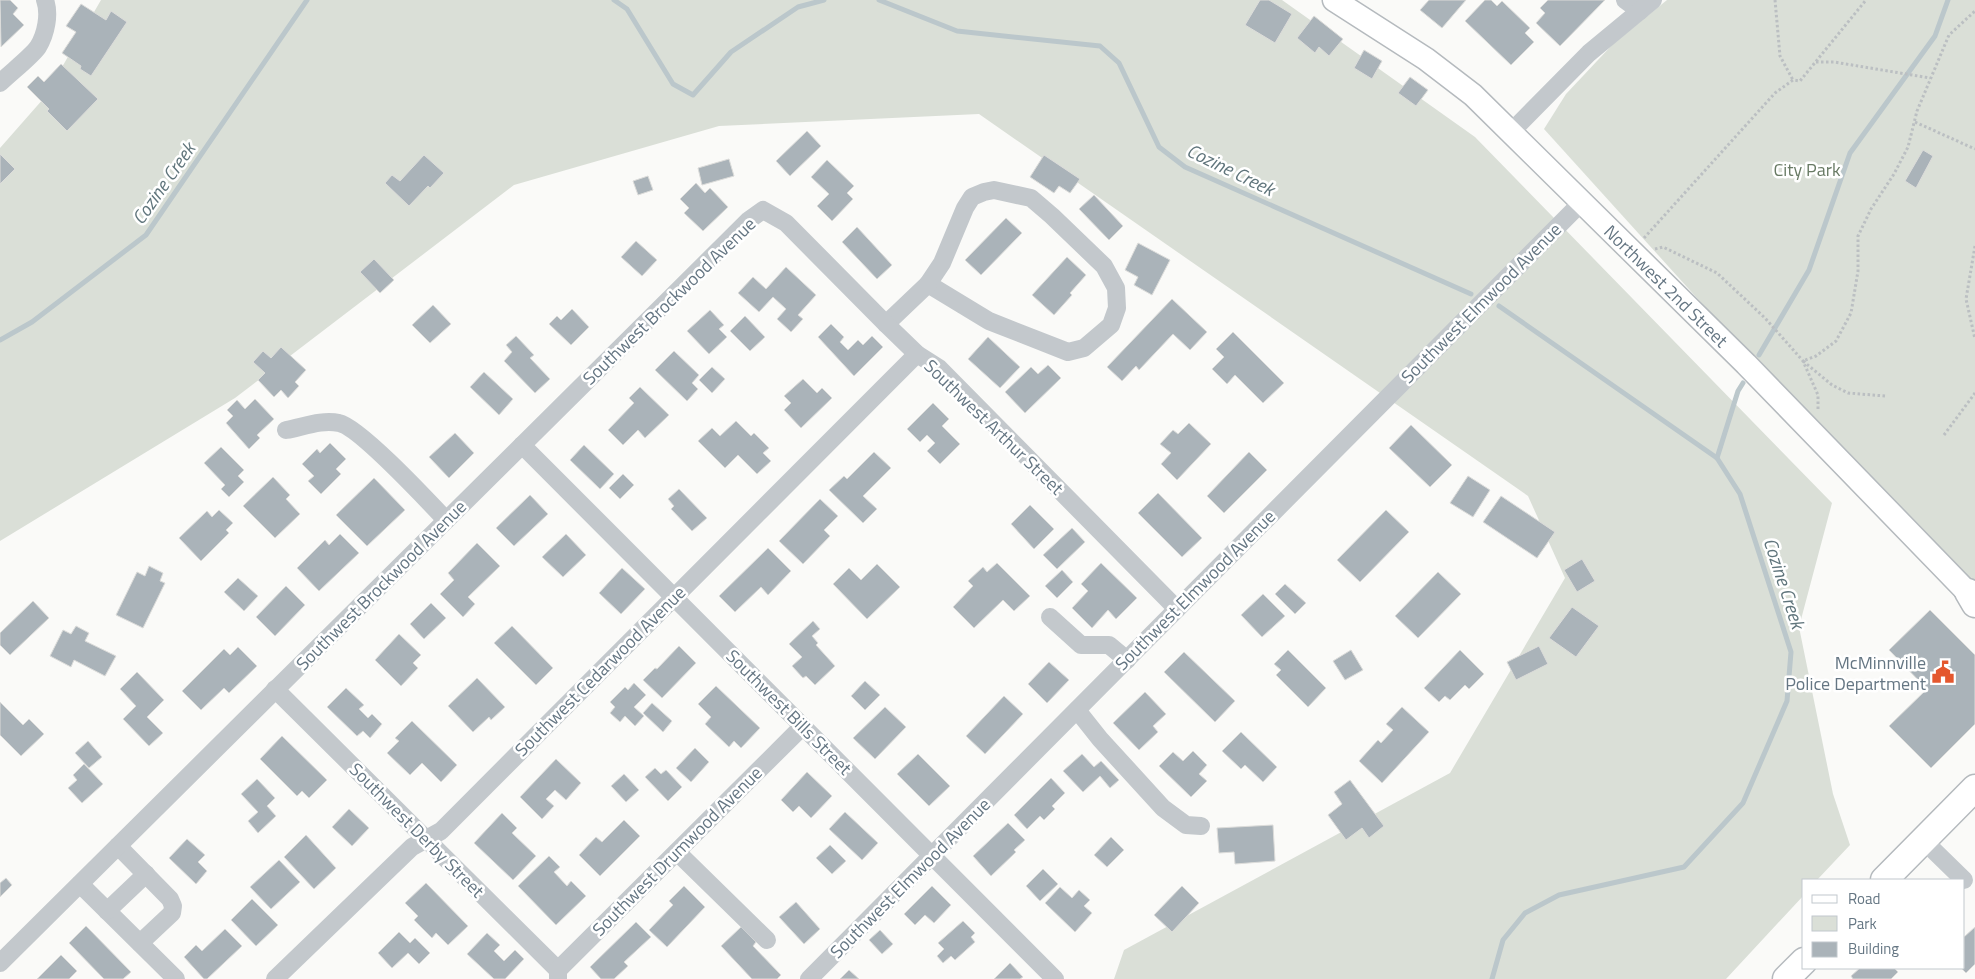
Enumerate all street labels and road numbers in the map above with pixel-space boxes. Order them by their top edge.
street label: Southwest Brockwood Avenue [576,211,762,391]
street label: Southwest Elmwood Avenue [1395,217,1567,389]
street label: Northwest 2nd Street [1598,218,1735,354]
street label: Southwest Arthur Street [918,353,1070,501]
street label: Southwest Brockwood Avenue [290,494,472,676]
street label: Southwest Elmwood Avenue [1109,504,1281,676]
street label: Southwest Cedarwood Avenue [508,579,692,763]
street label: Southwest Bills Street [720,643,858,781]
street label: Southwest Derby Street [343,756,491,904]
street label: Southwest Drumwood Avenue [586,760,768,942]
street label: Southwest Elmwood Avenue [824,792,996,964]

